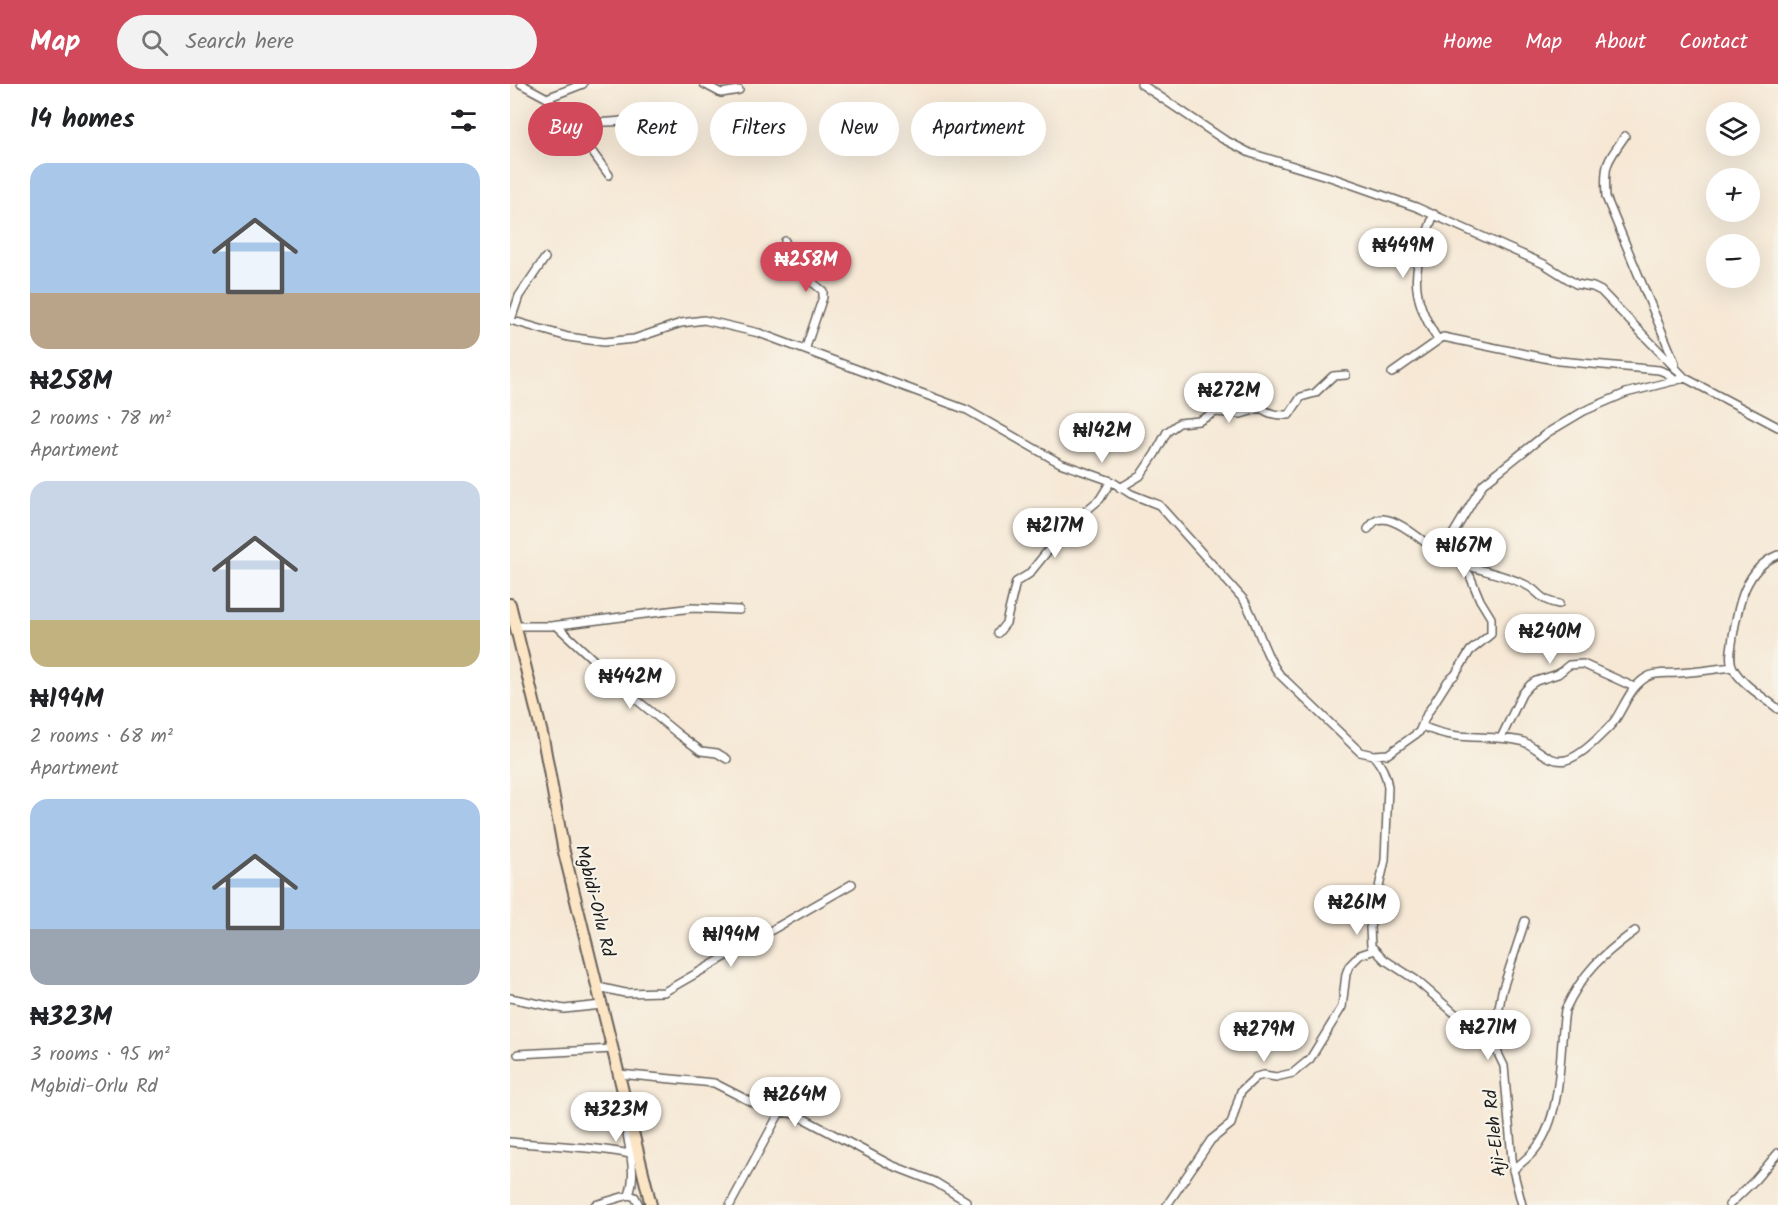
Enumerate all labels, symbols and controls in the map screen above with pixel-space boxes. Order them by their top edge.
search box [117,15,537,69]
text: Map [30,20,81,65]
text: Search here [186,25,294,60]
icon: search [138,26,171,59]
text: Home [1443,26,1492,59]
text: Map [1525,26,1562,59]
text: About [1595,26,1646,59]
text: Contact [1679,26,1748,59]
text: 14 homes [30,99,135,141]
chip: Buy [528,102,603,156]
chip: Rent [615,102,698,156]
chip: Filters [710,102,807,156]
chip: New [819,102,899,156]
chip: Apartment [911,102,1046,156]
map controls [1706,102,1760,288]
button: layers [1706,102,1760,156]
icon: filters [447,104,480,137]
button: + [1706,168,1760,222]
icon: home [201,202,309,310]
pin: ₦449M [1361,228,1445,279]
text: ₦449M [1372,231,1434,263]
button: − [1706,234,1760,288]
pin: ₦258M [764,242,848,293]
text: ₦258M [774,245,838,277]
text: ₦258M [30,361,112,403]
pin: ₦272M [1187,373,1271,424]
text: ₦272M [1198,376,1260,408]
text: 2 rooms · 78 m² [30,403,171,435]
pin: ₦142M [1060,413,1144,464]
text: ₦142M [1073,416,1131,448]
text: Apartment [30,435,119,467]
pin: ₦217M [1013,508,1097,559]
text: ₦217M [1027,511,1083,543]
icon: home [201,520,309,628]
pin: ₦167M [1422,528,1506,579]
text: ₦167M [1436,531,1492,563]
pin: ₦240M [1508,614,1592,665]
text: ₦240M [1519,617,1581,649]
pin: ₦442M [588,659,672,710]
text: ₦442M [598,662,662,694]
text: ₦194M [30,679,104,721]
text: 2 rooms · 68 m² [30,721,173,753]
text: Apartment [30,753,119,785]
icon: home [201,838,309,946]
street label: Mgbidi-Orlu Rd [566,842,622,961]
pin: ₦261M [1315,885,1399,936]
text: ₦261M [1328,888,1386,920]
pin: ₦194M [689,917,773,968]
text: ₦194M [703,920,759,952]
text: ₦323M [30,997,112,1039]
pin: ₦271M [1446,1010,1530,1061]
pin: ₦279M [1222,1012,1306,1063]
text: ₦271M [1460,1013,1516,1045]
text: ₦279M [1234,1015,1294,1047]
text: 3 rooms · 95 m² [30,1039,170,1071]
text: Mgbidi-Orlu Rd [30,1071,158,1103]
pin: ₦264M [753,1077,837,1128]
text: ₦264M [764,1080,826,1112]
street label: Aji-Eleh Rd [1477,1087,1515,1178]
pin: ₦323M [574,1092,658,1143]
text: ₦323M [584,1095,648,1127]

